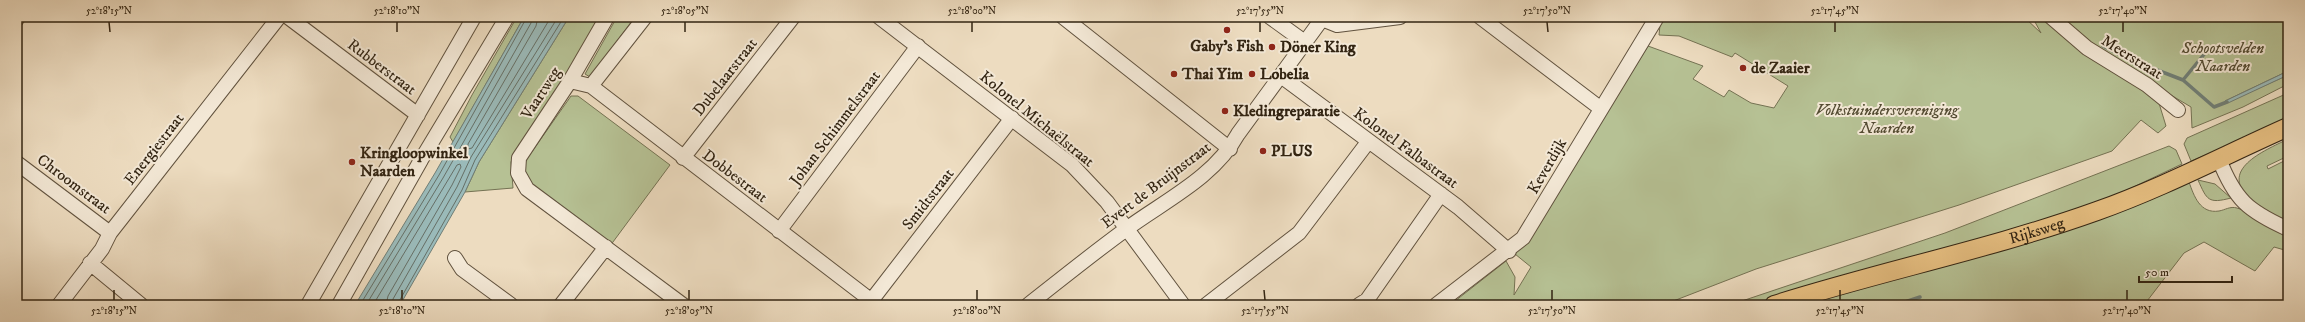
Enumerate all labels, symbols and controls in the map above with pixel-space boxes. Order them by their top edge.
text: 52°18'15"N [86,5,132,17]
text: 52°18'10"N [374,5,420,17]
text: 52°18'05"N [661,5,709,17]
text: 52°18'00"N [948,5,996,17]
text: 52°17'55"N [1236,5,1284,17]
text: 52°17'50"N [1523,5,1571,17]
text: 52°17'45"N [1811,5,1859,17]
text: 52°17'40"N [2099,5,2147,17]
marker: Gaby's Fish [1222,25,1232,35]
street label: Meerstraat [2098,30,2166,84]
street label: Dubelaarstraat [688,34,762,120]
street label: Rubberstraat [344,35,420,99]
place label: Gaby's Fish [1190,36,1264,56]
place label: Döner King [1280,37,1357,57]
park label: Schootsvelden Naarden [2181,38,2264,76]
marker: Döner King [1267,42,1277,52]
place label: de Zaaier [1751,58,1811,78]
street label: Vaartweg [516,63,565,124]
marker: de Zaaier [1738,63,1748,73]
place label: Thai Yim [1181,64,1243,84]
place label: Lobelia [1260,64,1310,84]
street label: Johan Schimmelstraat [784,66,885,191]
street label: Kolonel Michaëlstraat [976,67,1098,171]
marker: Thai Yim [1169,69,1179,79]
marker: Lobelia [1247,69,1257,79]
park label: Volkstuindersvereniging Naarden [1816,100,1960,138]
place label: Kledingreparatie [1233,101,1340,121]
street label: Kolonel Falbastraat [1350,103,1462,193]
marker: Kledingreparatie [1220,106,1230,116]
street label: Energiestraat [120,109,188,189]
street label: Keverdijk [1523,134,1571,197]
street label: Evert de Bruijnstraat [1097,137,1215,233]
place label: PLUS [1271,141,1312,161]
place label: Kringloopwinkel Naarden [360,143,469,181]
street label: Dobbestraat [698,145,772,207]
marker: PLUS [1258,146,1268,156]
street label: Chroomstraat [33,150,115,218]
marker: Kringloopwinkel Naarden [347,157,357,167]
street label: Smidtstraat [898,164,958,234]
street label: Rijksweg [2007,213,2067,249]
scale bar [2139,258,2232,284]
text: 50 m [2145,265,2169,280]
text: 52°18'15"N [91,305,137,317]
text: 52°18'10"N [379,305,425,317]
text: 52°18'05"N [665,305,713,317]
text: 52°18'00"N [953,305,1001,317]
text: 52°17'55"N [1241,305,1289,317]
text: 52°17'50"N [1528,305,1576,317]
text: 52°17'45"N [1816,305,1864,317]
text: 52°17'40"N [2103,305,2151,317]

